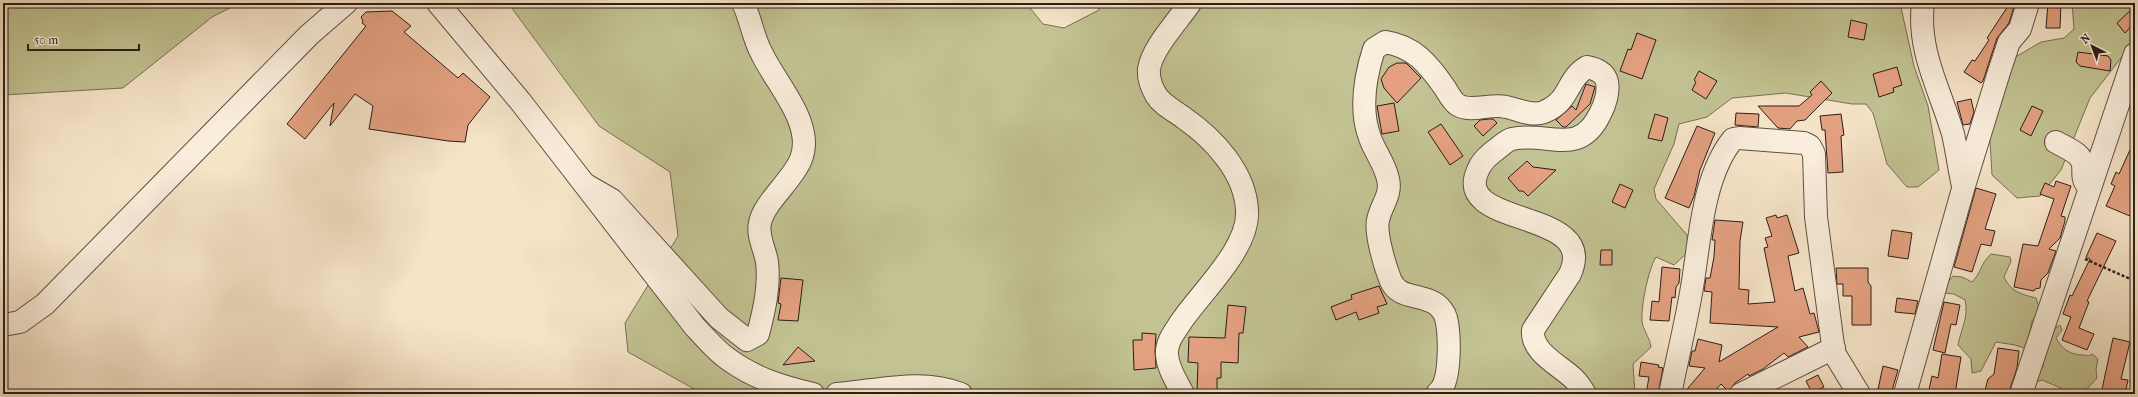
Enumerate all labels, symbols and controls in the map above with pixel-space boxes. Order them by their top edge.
scale bar [28,26,139,52]
north arrow [2072,26,2112,66]
text: N [2078,31,2094,47]
text: 50 m [34,33,58,47]

